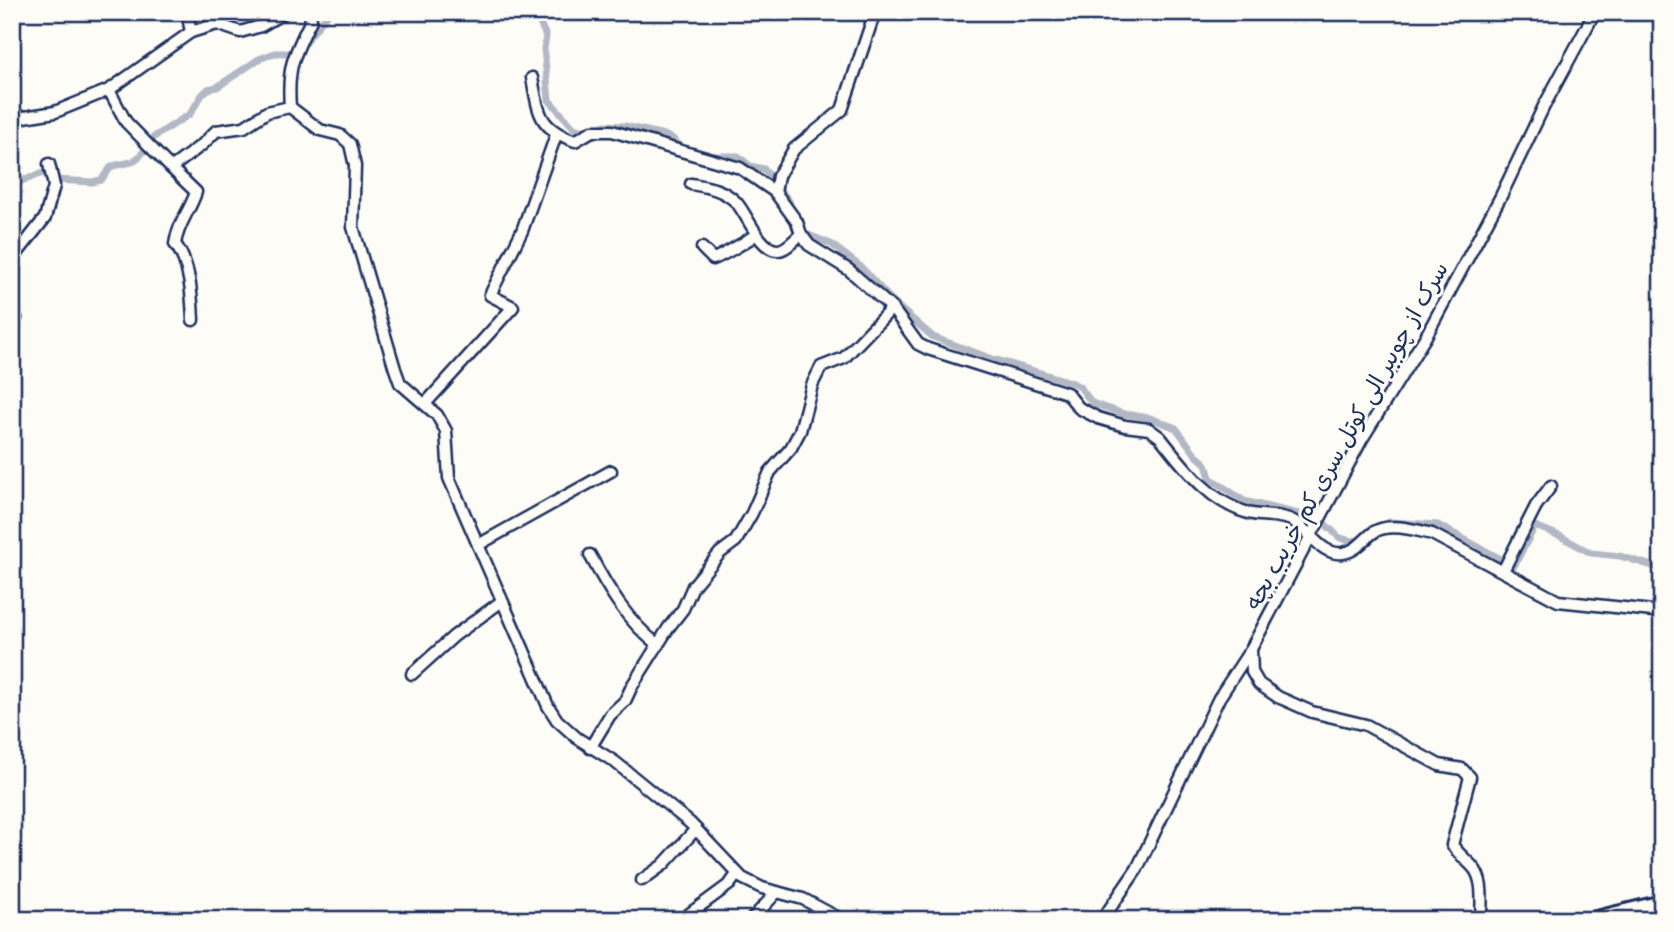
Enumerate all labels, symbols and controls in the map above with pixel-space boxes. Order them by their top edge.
street label: سرک از چوببر الی کوتل سری کم خریب بچه [1239,257,1457,616]

